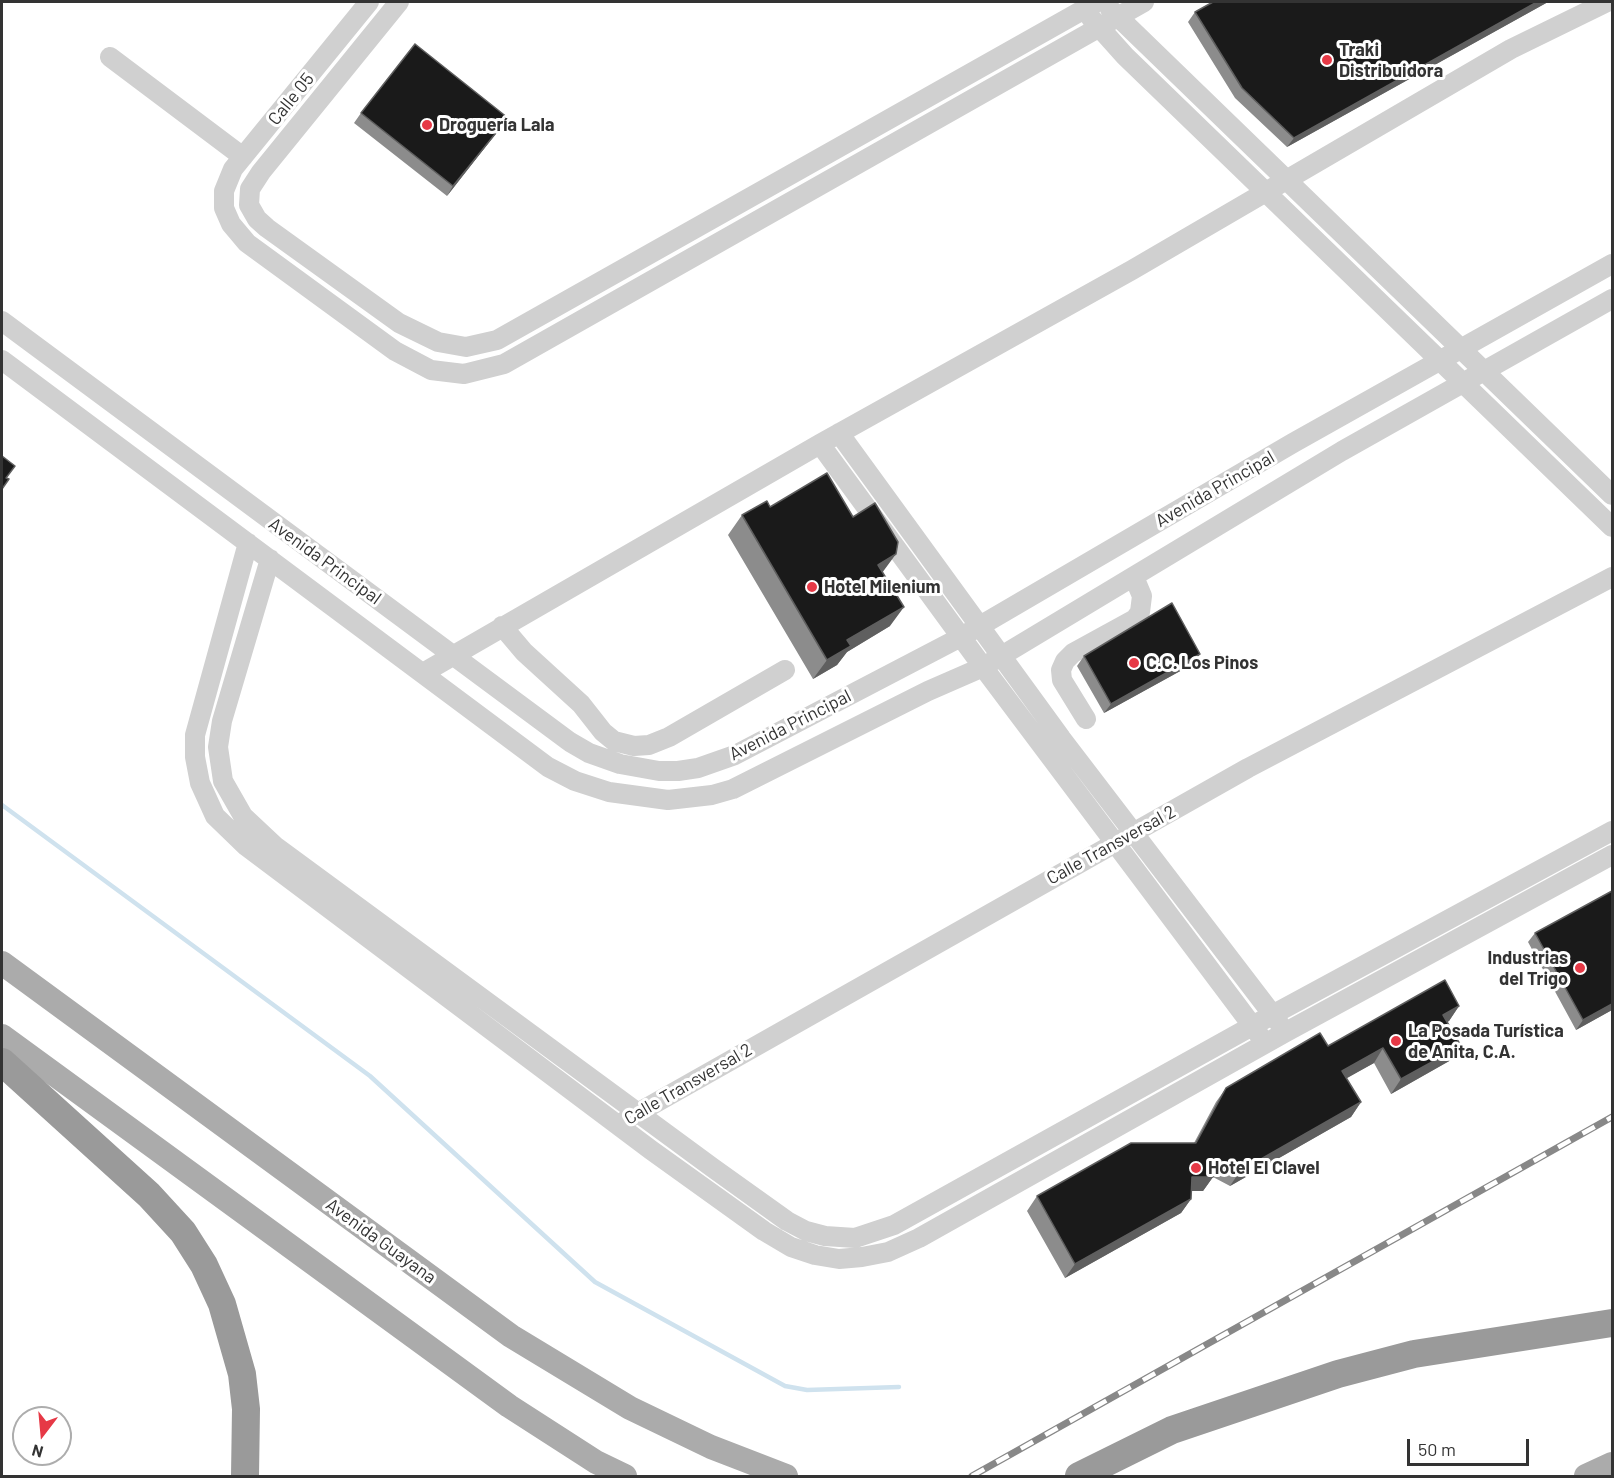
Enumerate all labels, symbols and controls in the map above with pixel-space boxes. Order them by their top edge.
place label: Traki Distribuidora [1339,39,1443,82]
marker: Traki Distribuidora [1320,53,1334,67]
street label: Calle 05 [263,69,319,129]
place label: Droguería Lala [439,114,554,136]
marker: Droguería Lala [420,118,434,132]
street label: Avenida Principal [1152,446,1278,532]
street label: Avenida Principal [265,513,385,609]
place label: Hotel Milenium [824,576,941,598]
marker: Hotel Milenium [805,580,819,594]
place label: C.C. Los Pinos [1146,652,1258,674]
marker: C.C. Los Pinos [1127,656,1141,670]
street label: Avenida Principal [725,685,855,765]
street label: Calle Transversal 2 [1043,801,1179,889]
place label: Industrias del Trigo [1488,947,1568,990]
marker: Industrias del Trigo [1573,961,1587,975]
place label: La Posada Turística de Anita, C.A. [1408,1020,1564,1062]
marker: La Posada Turística de Anita, C.A. [1389,1034,1403,1048]
street label: Calle Transversal 2 [620,1039,756,1129]
place label: Hotel El Clavel [1208,1157,1320,1179]
marker: Hotel El Clavel [1189,1161,1203,1175]
street label: Avenida Guayana [322,1194,440,1288]
north arrow [12,1406,72,1466]
scale bar [1410,1427,1532,1465]
text: 50 m [1418,1438,1456,1460]
text: N [30,1441,45,1462]

